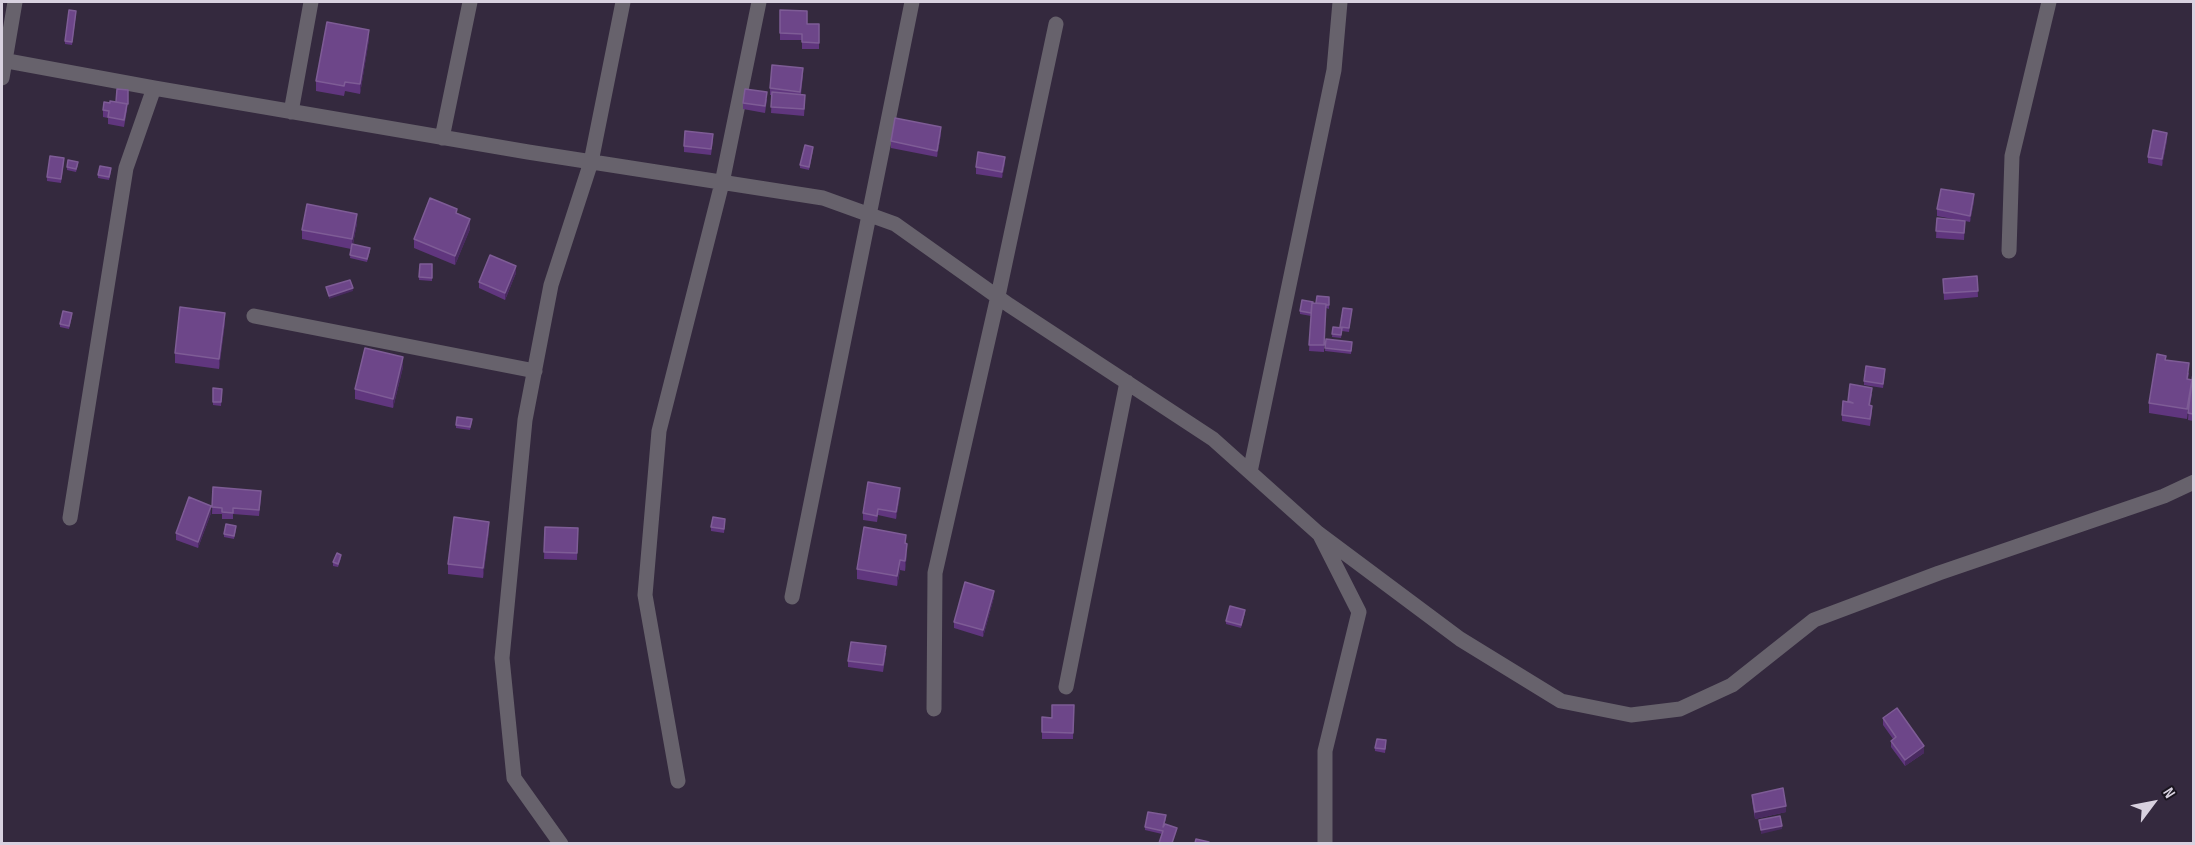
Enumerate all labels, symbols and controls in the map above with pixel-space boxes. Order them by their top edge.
north arrow [2123,773,2183,833]
text: N [2158,785,2179,802]

